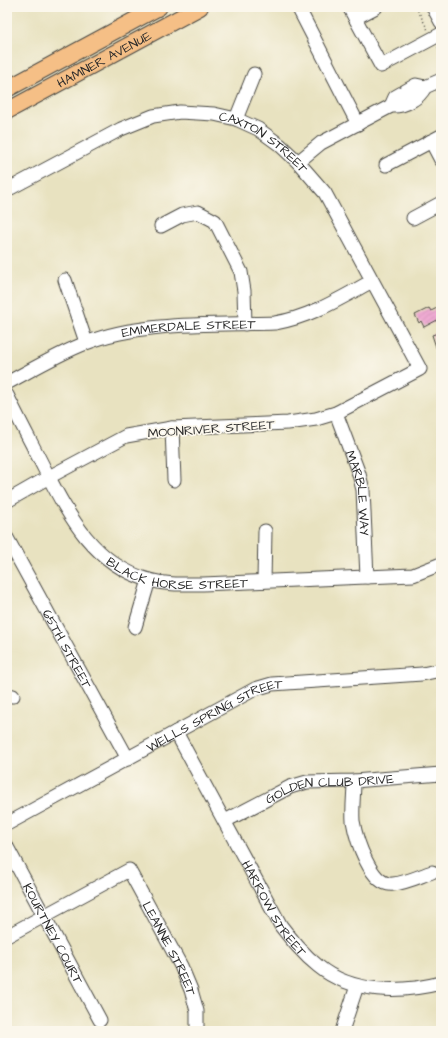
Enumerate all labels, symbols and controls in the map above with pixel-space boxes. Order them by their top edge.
street label: HAMNER AVENUE [54,27,155,92]
street label: CAXTON STREET [217,107,312,178]
street label: EMMERDALE STREET [120,315,256,342]
street label: MOONRIVER STREET [147,416,276,442]
street label: MARBLE WAY [341,448,373,536]
street label: BLACK HORSE STREET [102,553,249,594]
street label: 65TH STREET [38,606,96,693]
street label: WELLS SPRING STREET [143,675,284,757]
street label: GOLDEN CLUB DRIVE [262,770,395,809]
street label: HARROW STREET [237,857,311,961]
street label: KOURTNEY COURT [18,880,87,988]
street label: LEANNE STREET [138,898,200,998]

